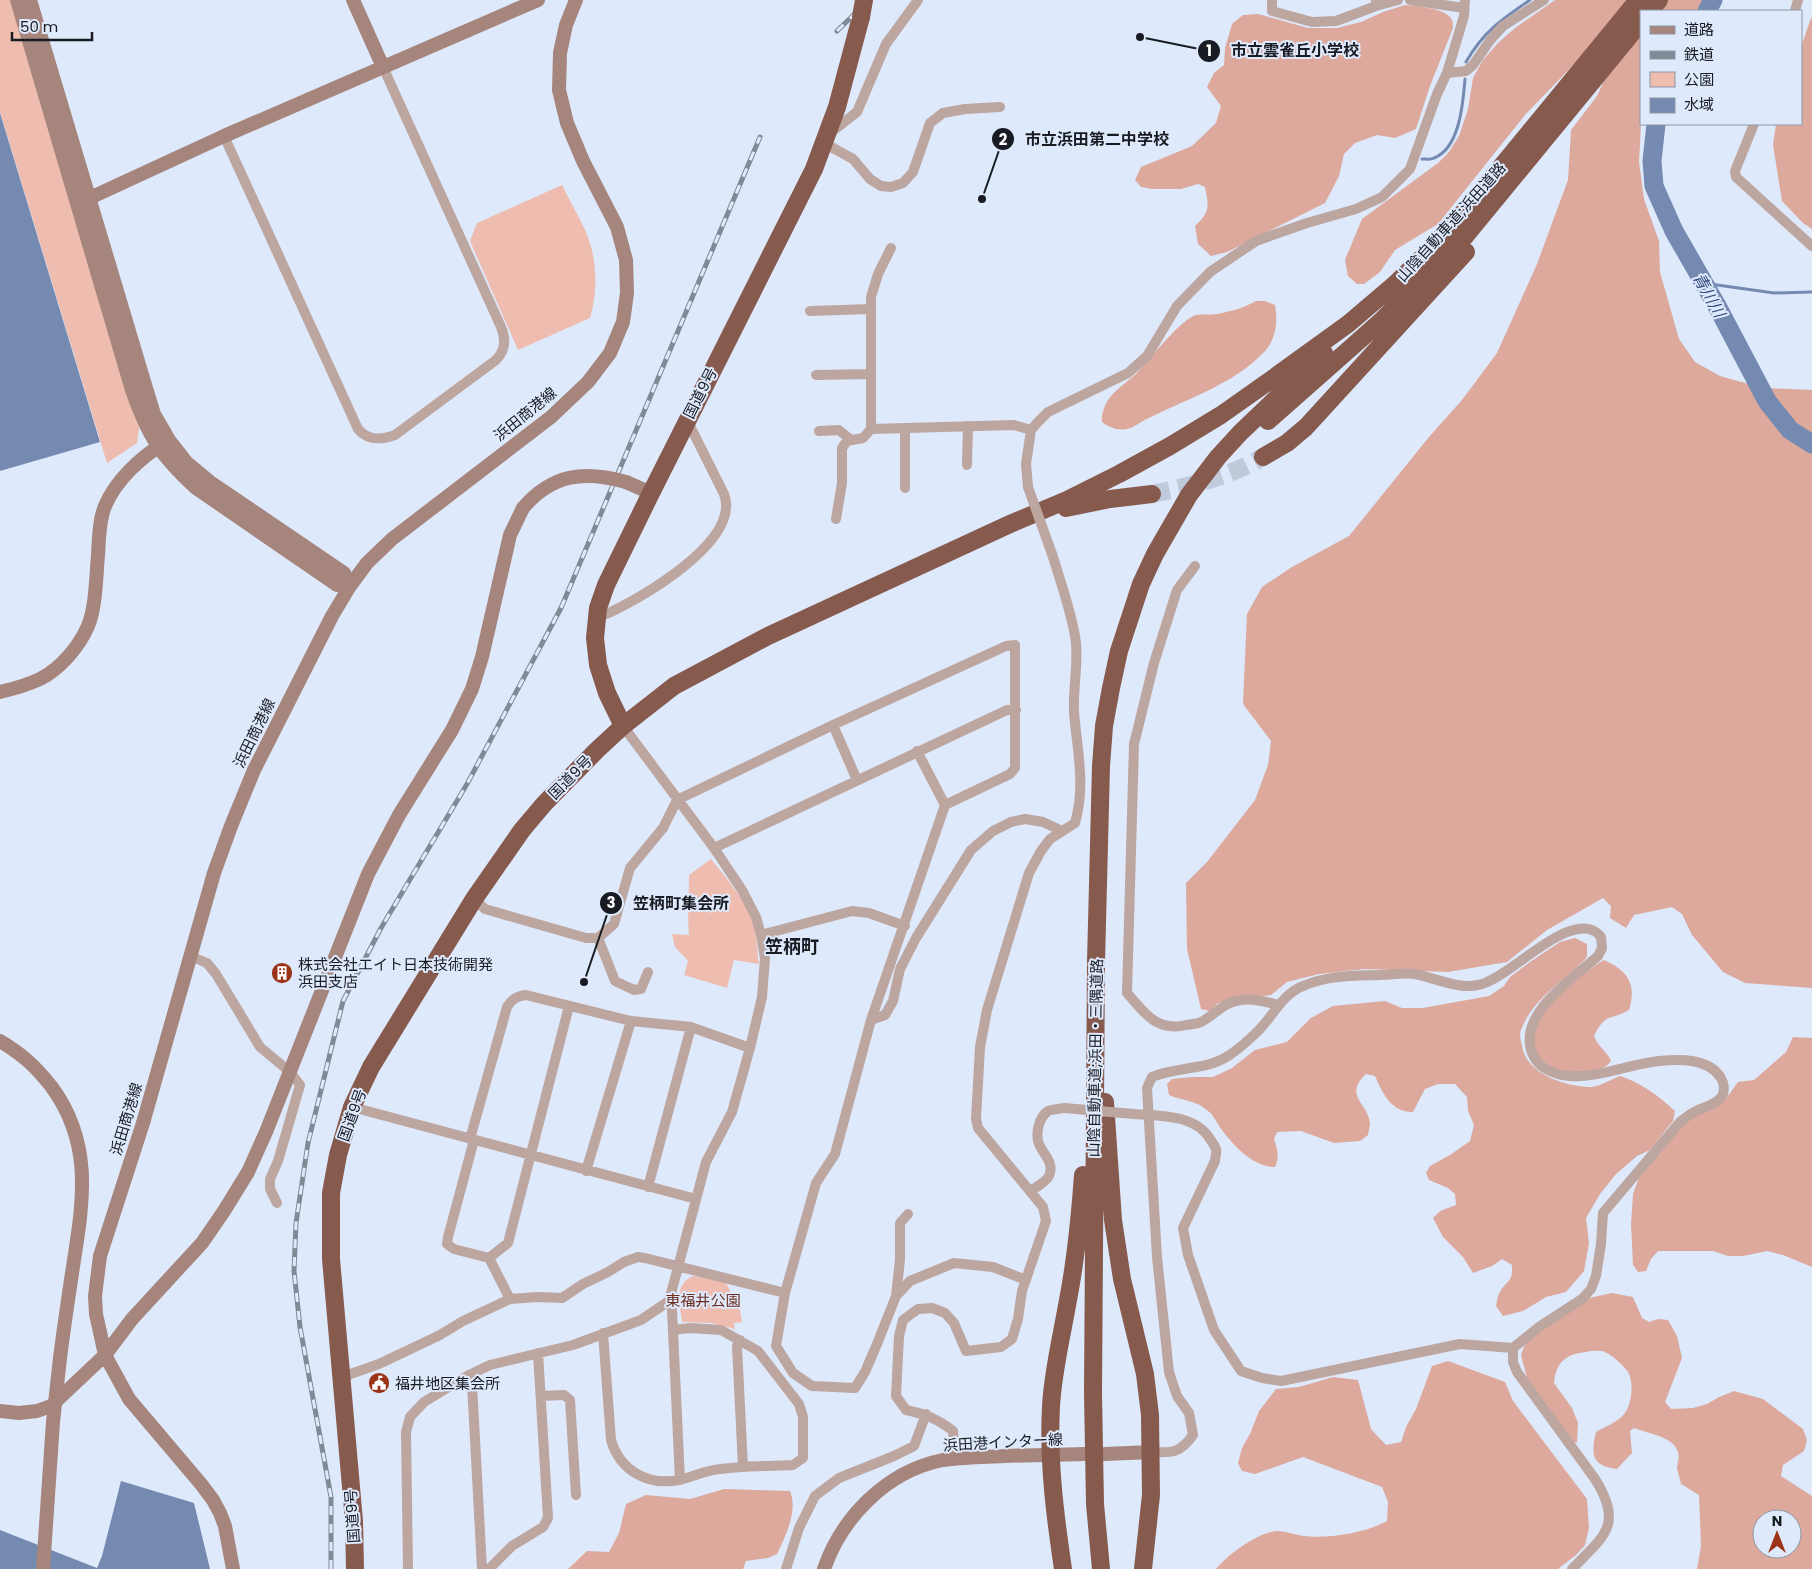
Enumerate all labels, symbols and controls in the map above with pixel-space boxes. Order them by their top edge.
scale bar [12,10,92,42]
legend [1640,10,1802,125]
text: 50 m [20,16,58,37]
text: 道路 [1684,19,1714,40]
callout: 市立雲雀丘小学校 [1196,35,1369,66]
text: 市立雲雀丘小学校 [1231,39,1359,62]
text: 1 [1206,40,1212,61]
text: 鉄道 [1684,44,1714,65]
text: 公園 [1684,69,1714,90]
text: 水域 [1684,94,1714,115]
callout: 市立浜田第二中学校 [990,124,1179,155]
text: 市立浜田第二中学校 [1025,128,1169,151]
text: 2 [999,129,1008,150]
street label: 山陰自動車道;浜田道路 [1392,158,1510,286]
water label: 青川川 [1687,268,1732,323]
street label: 国道9号 [678,364,722,422]
street label: 浜田商港線 [489,382,561,446]
street label: 浜田商港線 [228,695,280,771]
street label: 国道9号 [543,750,597,804]
callout: 笠柄町集会所 [598,888,739,919]
text: 3 [606,892,616,913]
text: 笠柄町集会所 [633,892,729,915]
district label: 笠柄町 [765,934,819,959]
place label: 株式会社エイト日本技術開発 浜田支店 [298,954,493,992]
street label: 山陰自動車道;浜田・三隅道路 [1083,958,1107,1158]
building icon: 株式会社エイト日本技術開発 浜田支店 [270,961,294,985]
street label: 浜田商港線 [105,1080,147,1158]
street label: 国道9号 [333,1086,371,1144]
park label: 東福井公園 [665,1290,741,1311]
public building icon: 福井地区集会所 [367,1371,391,1395]
place label: 福井地区集会所 [395,1373,500,1394]
street label: 浜田港インター線 [943,1428,1063,1456]
street label: 国道9号 [340,1488,364,1544]
north arrow [1752,1509,1802,1559]
text: N [1772,1511,1782,1531]

